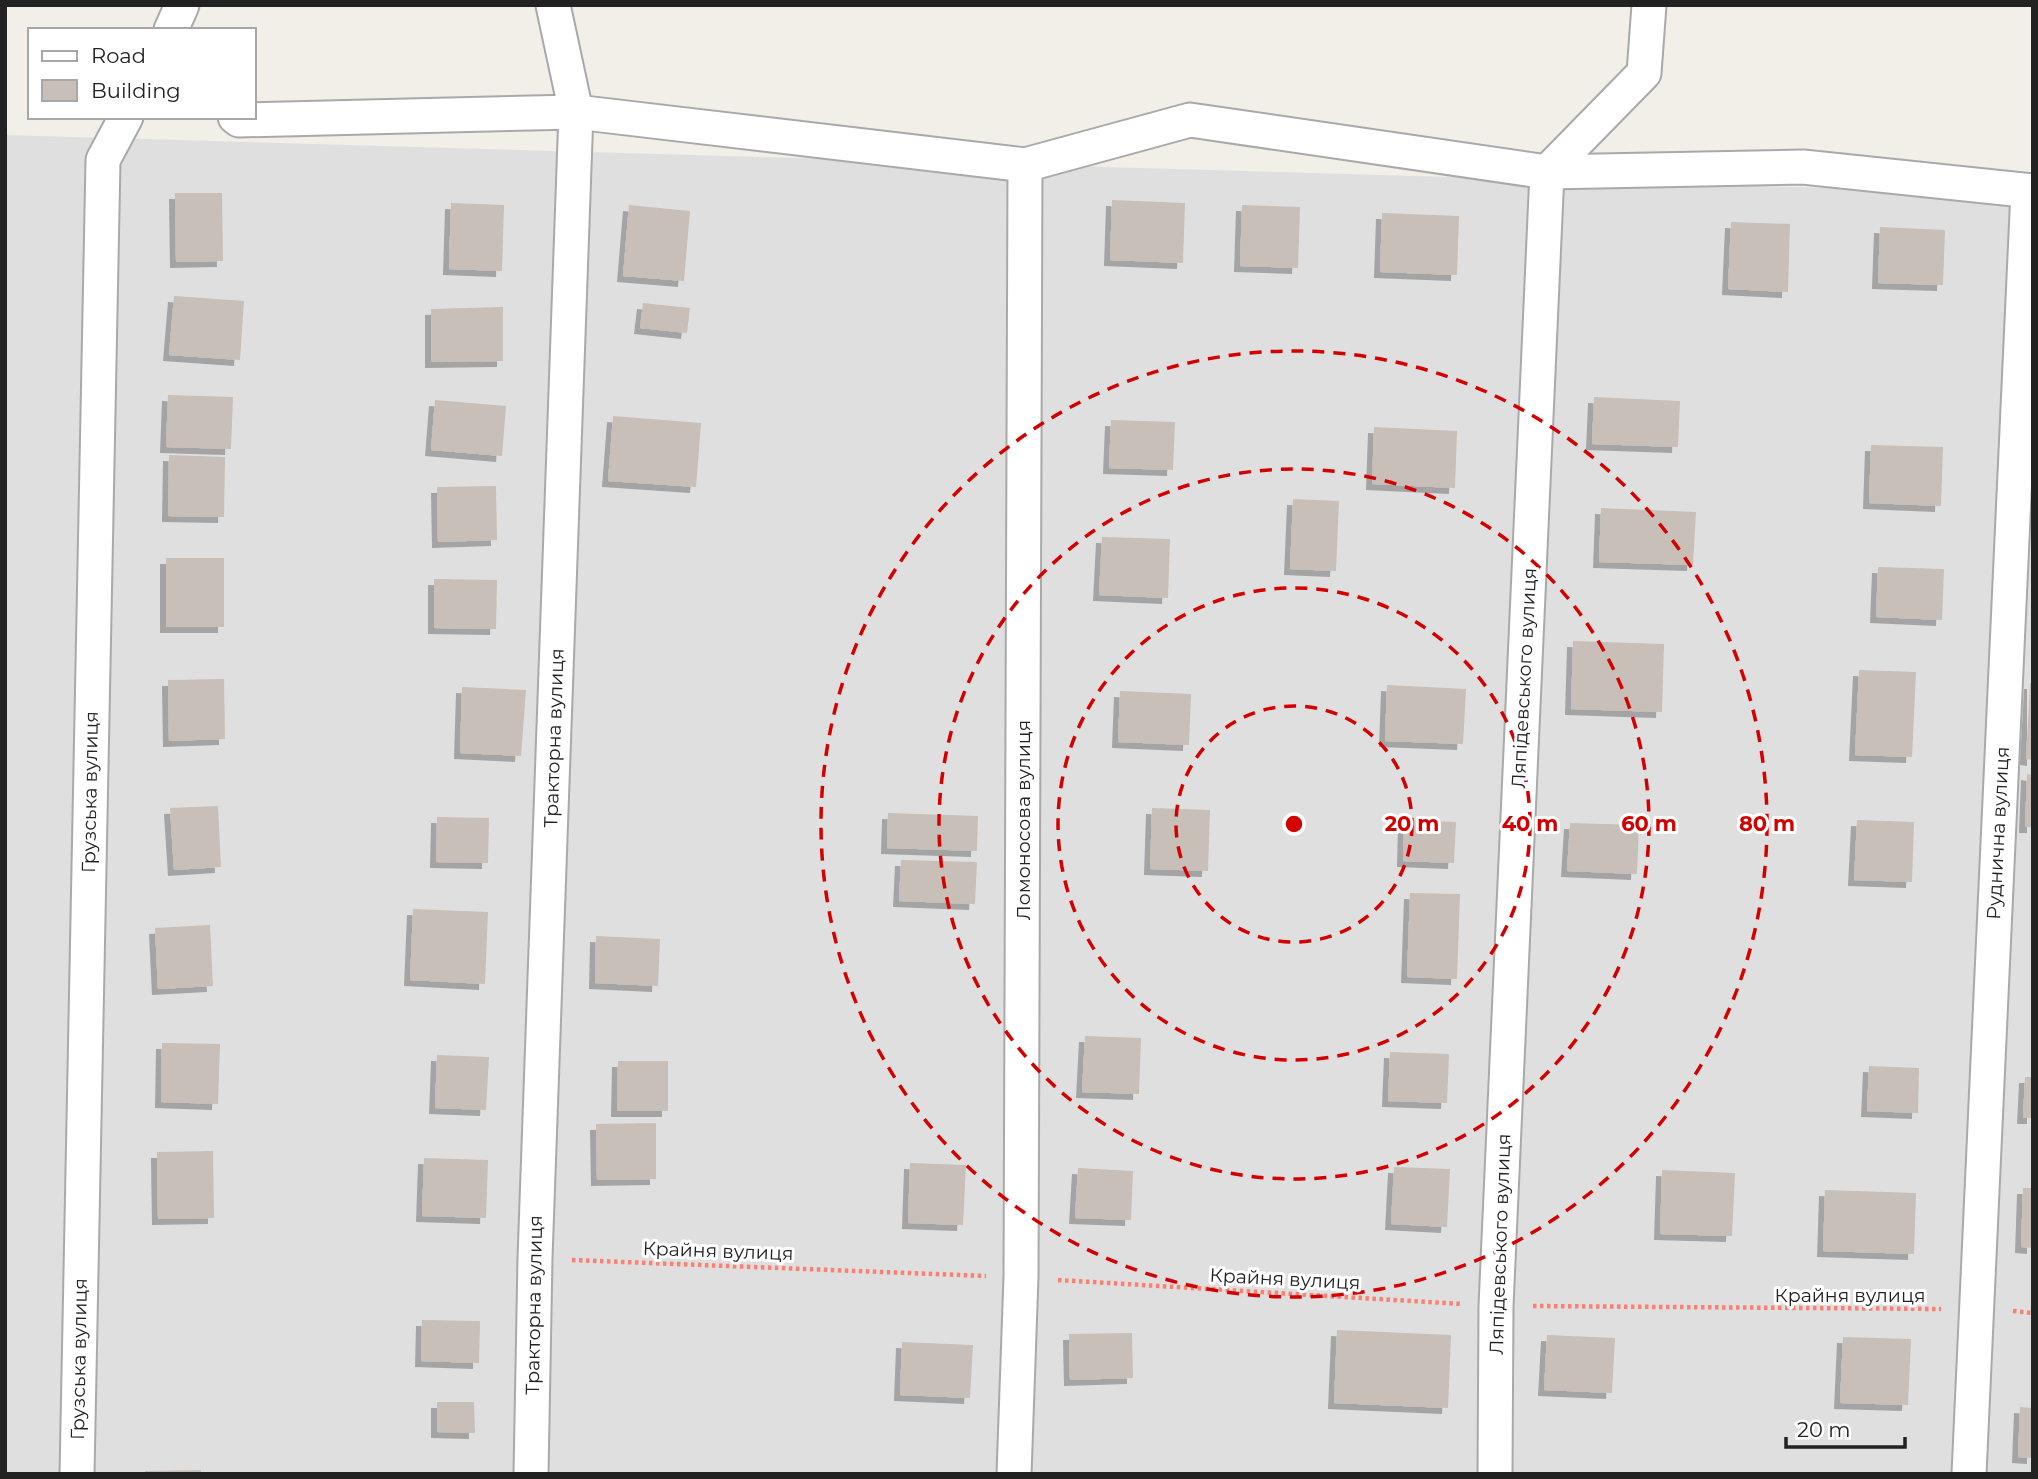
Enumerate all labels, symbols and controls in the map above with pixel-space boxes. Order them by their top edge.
legend [28,28,256,119]
text: Road [91,43,146,68]
text: Building [91,78,181,103]
street label: Ляпідевського вулиця [1507,567,1541,789]
street label: Тракторна вулиця [539,648,569,828]
street label: Грузська вулиця [77,711,103,873]
street label: Ломоносова вулиця [1012,720,1035,920]
street label: Руднична вулиця [1982,746,2014,920]
text: 20 m [1385,811,1439,836]
text: 40 m [1502,811,1558,836]
text: 60 m [1621,811,1677,836]
text: 80 m [1739,811,1795,836]
centre of rings [1282,812,1306,836]
street label: Ляпідевського вулиця [1485,1133,1515,1355]
street label: Тракторна вулиця [521,1215,547,1395]
street label: Крайня вулиця [642,1237,794,1265]
street label: Крайня вулиця [1209,1264,1361,1294]
street label: Грузська вулиця [66,1278,92,1440]
street label: Крайня вулиця [1775,1284,1925,1307]
scale bar [1786,1406,1905,1450]
text: 20 m [1797,1417,1851,1442]

